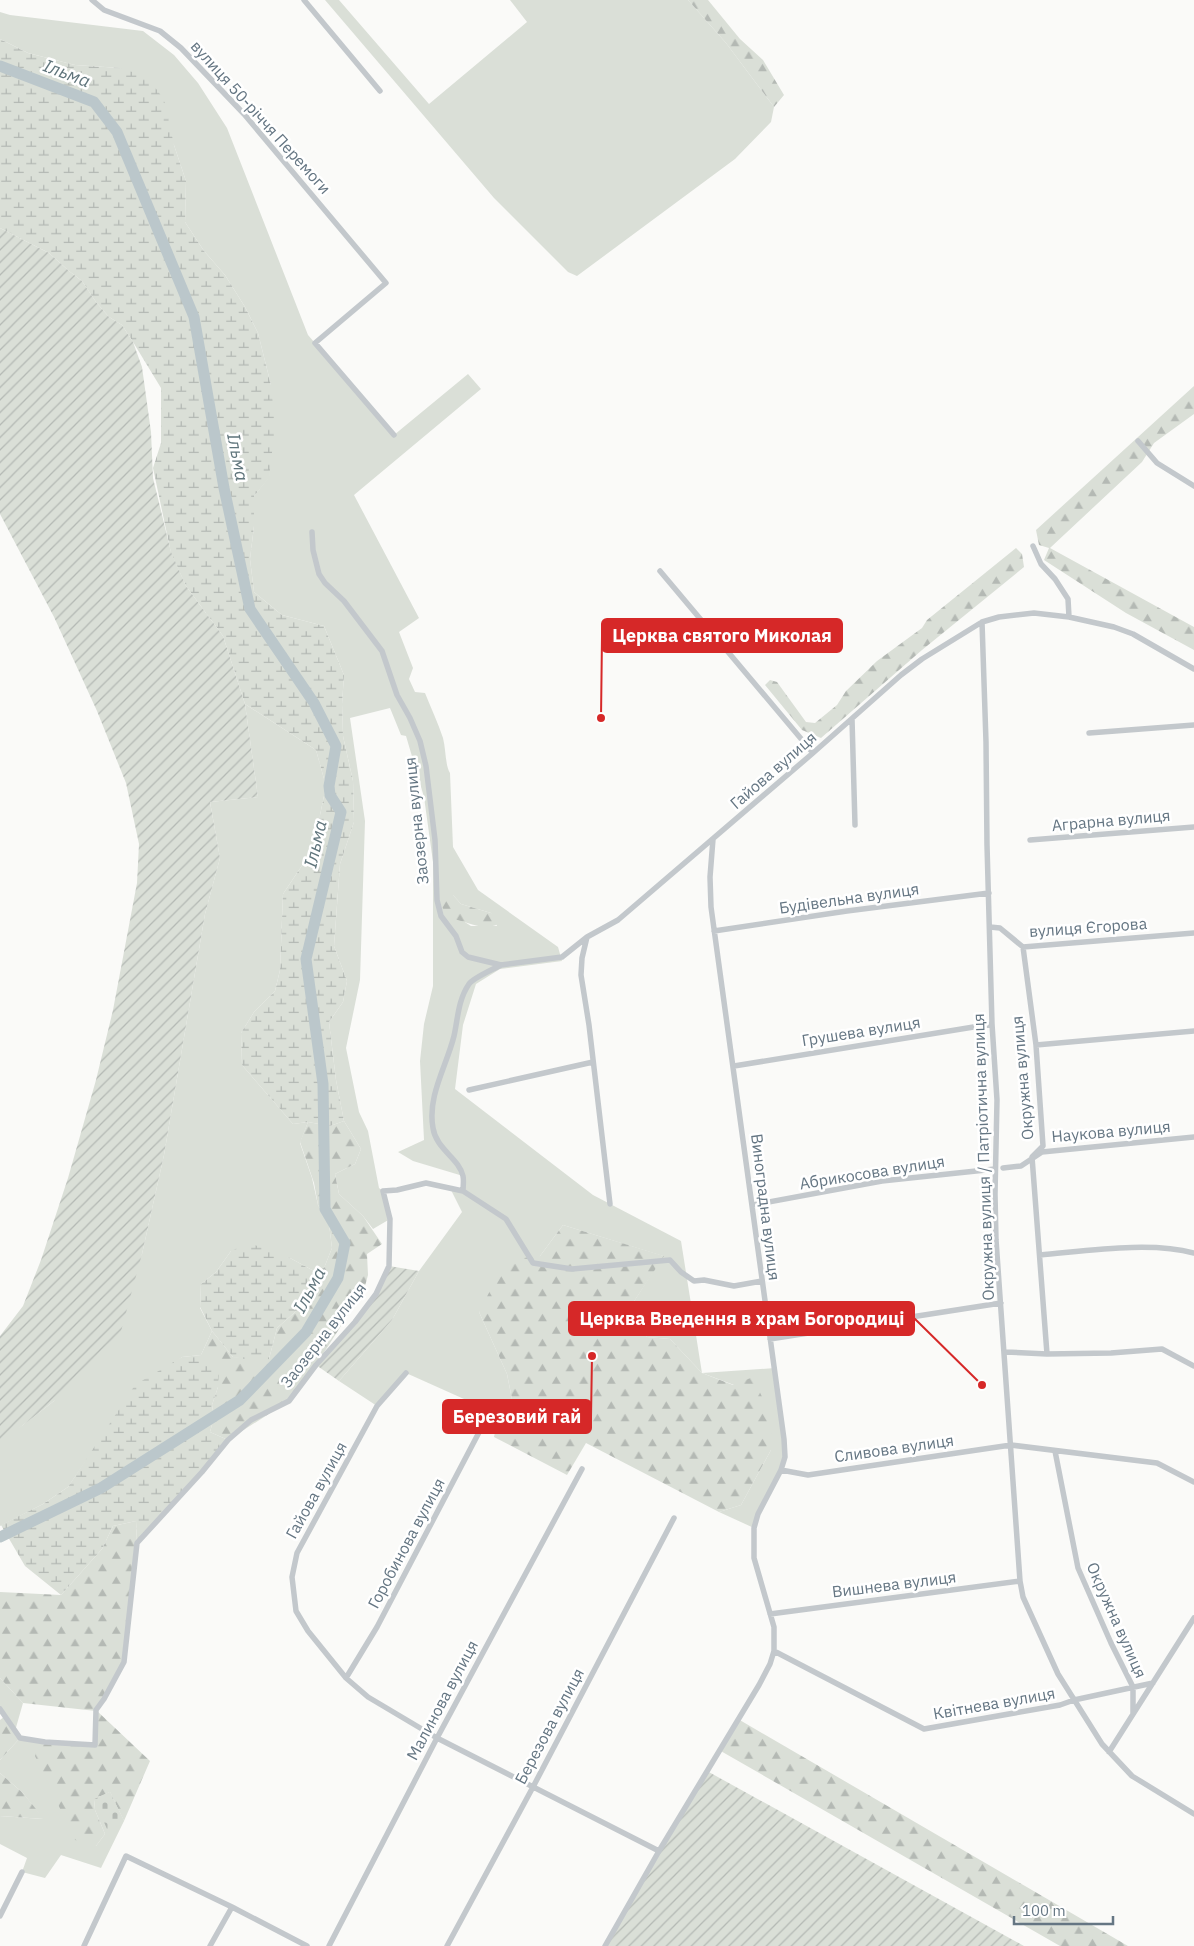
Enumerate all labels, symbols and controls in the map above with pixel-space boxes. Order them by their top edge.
street label: вулиця 50-річчя Перемоги [187,36,335,198]
water label: Ільма [40,54,94,92]
water label: Ільма [222,431,254,483]
callout: Церква святого Миколая [602,619,842,652]
text: Церква святого Миколая [612,624,832,647]
street label: Гайова вулиця [726,727,820,813]
street label: Заозерна вулиця [399,756,433,886]
street label: Аграрна вулиця [1051,805,1171,835]
water label: Ільма [298,818,332,870]
street label: Будівельна вулиця [778,878,920,918]
street label: вулиця Єгорова [1028,913,1148,941]
street label: Грушева вулиця [800,1012,922,1050]
street label: Окружна вулиця / Патріотична вулиця [968,1013,998,1301]
street label: Окружна вулиця [1007,1015,1037,1141]
street label: Наукова вулиця [1051,1116,1171,1146]
street label: Виноградна вулиця [747,1132,785,1282]
street label: Абрикосова вулиця [798,1151,946,1193]
water label: Ільма [287,1263,331,1317]
street label: Заозерна вулиця [276,1278,370,1392]
callout: Церква Введення в храм Богородиці [569,1302,914,1335]
text: Церква Введення в храм Богородиці [580,1307,905,1330]
callout: Березовий гай [443,1400,591,1433]
text: Березовий гай [453,1405,581,1428]
street label: Сливова вулиця [833,1430,955,1466]
street label: Гайова вулиця [281,1438,351,1542]
street label: Горобинова вулиця [363,1474,449,1612]
street label: Окружна вулиця [1083,1559,1151,1681]
street label: Вишнева вулиця [831,1566,957,1602]
street label: Малинова вулиця [402,1637,482,1763]
street label: Березова вулиця [510,1665,588,1787]
street label: Квітнева вулиця [931,1682,1057,1724]
scale bar [1014,1894,1113,1926]
text: 100 m [1022,1901,1066,1920]

